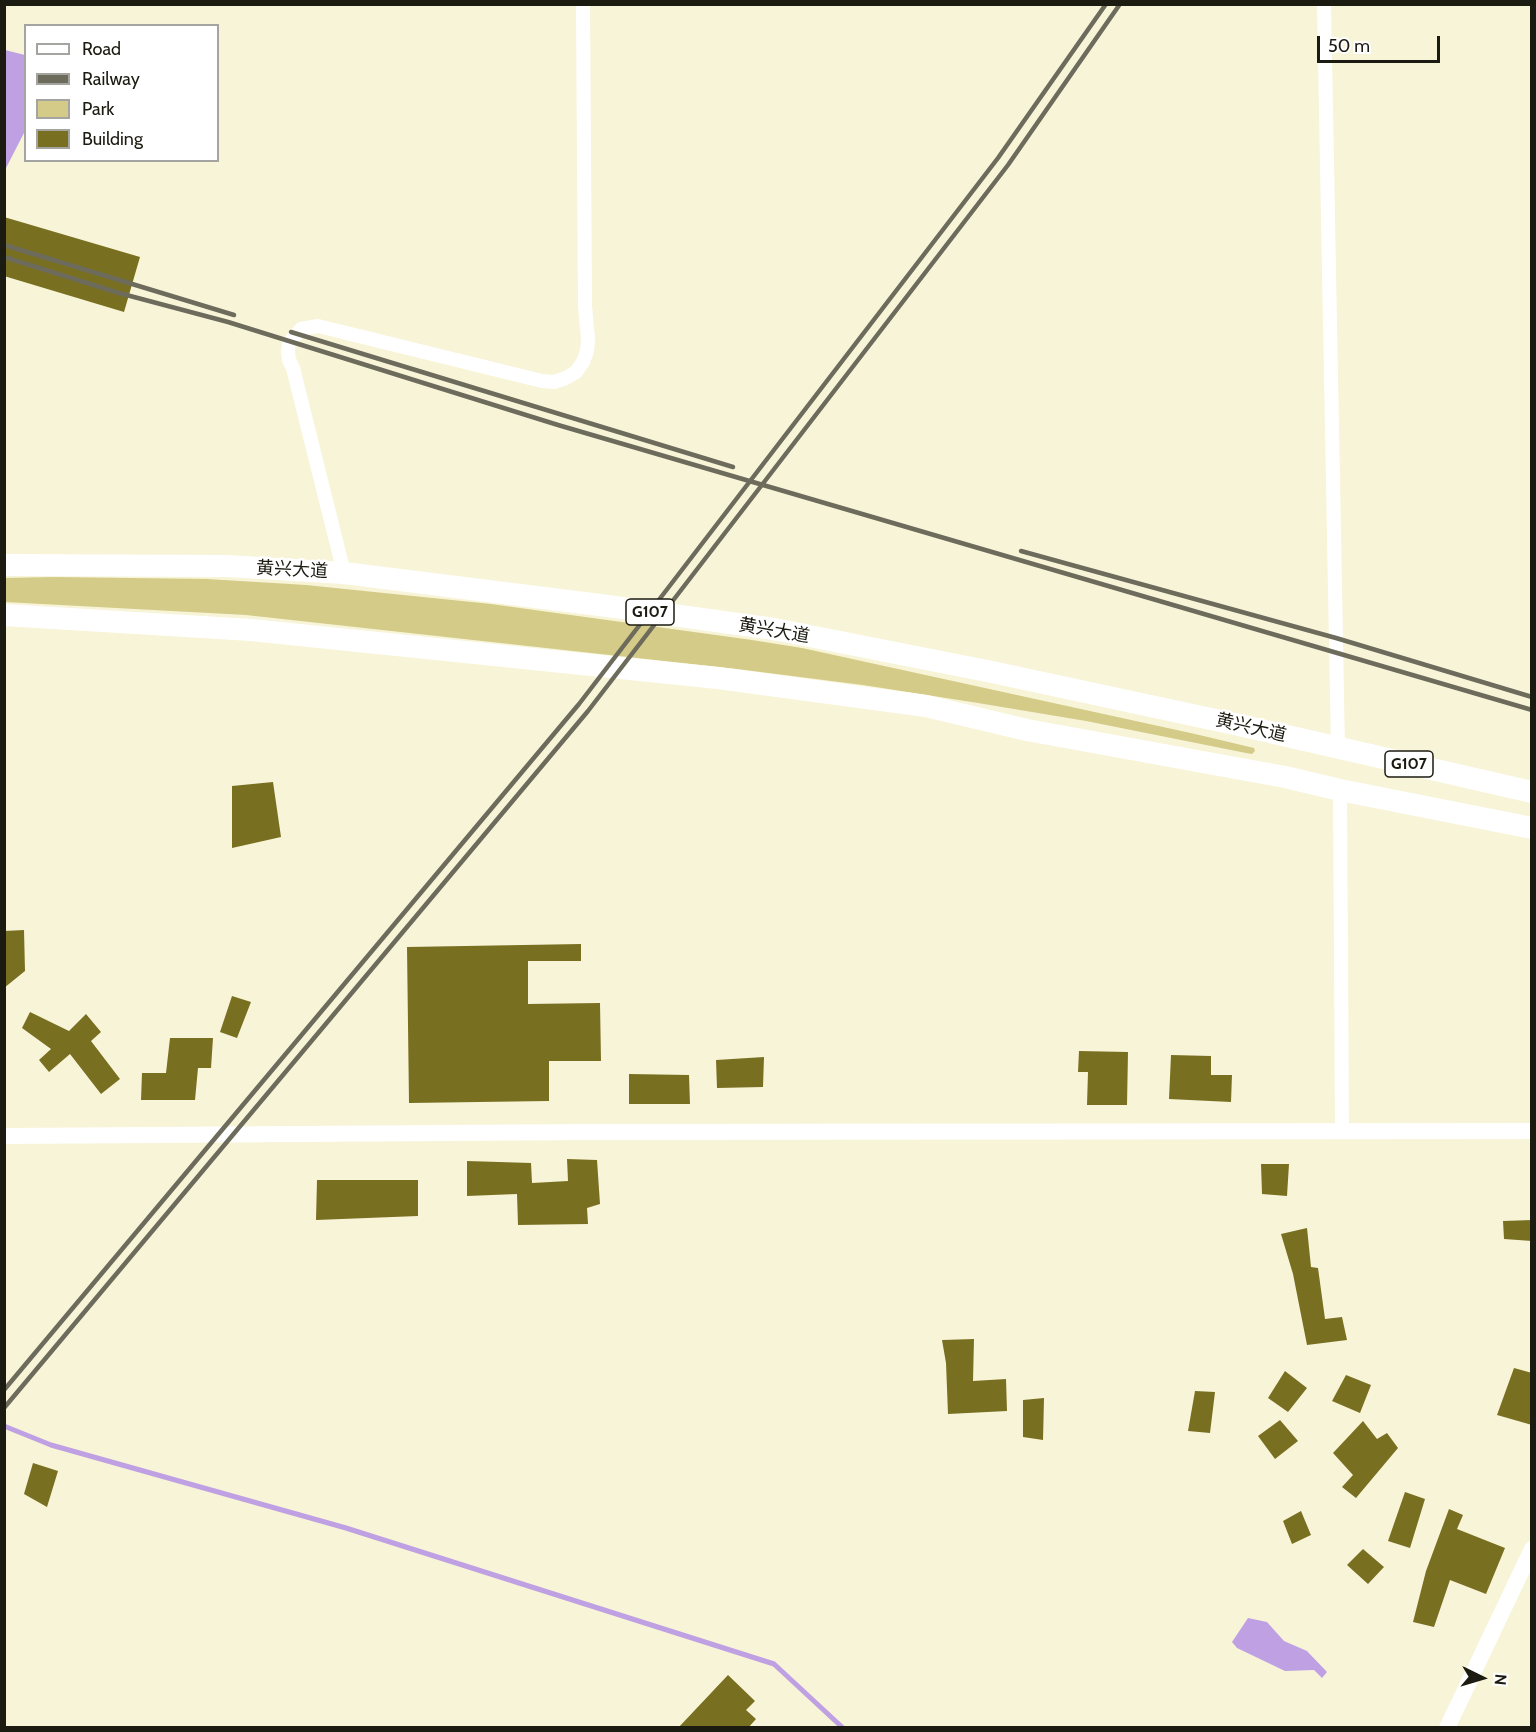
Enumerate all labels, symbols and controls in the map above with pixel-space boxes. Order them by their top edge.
legend [24,24,219,162]
scale bar [1320,24,1443,62]
text: 50 m [1328,35,1370,57]
text: Road [82,38,121,60]
text: Railway [82,68,140,90]
text: Park [82,98,114,120]
text: Building [82,128,143,150]
street label: 黄兴大道 [255,557,329,583]
road number: G107 [626,599,674,625]
street label: 黄兴大道 [737,614,811,648]
street label: 黄兴大道 [1213,709,1289,747]
road number: G107 [1385,751,1433,777]
north arrow [1452,1648,1512,1708]
text: N [1490,1673,1510,1686]

